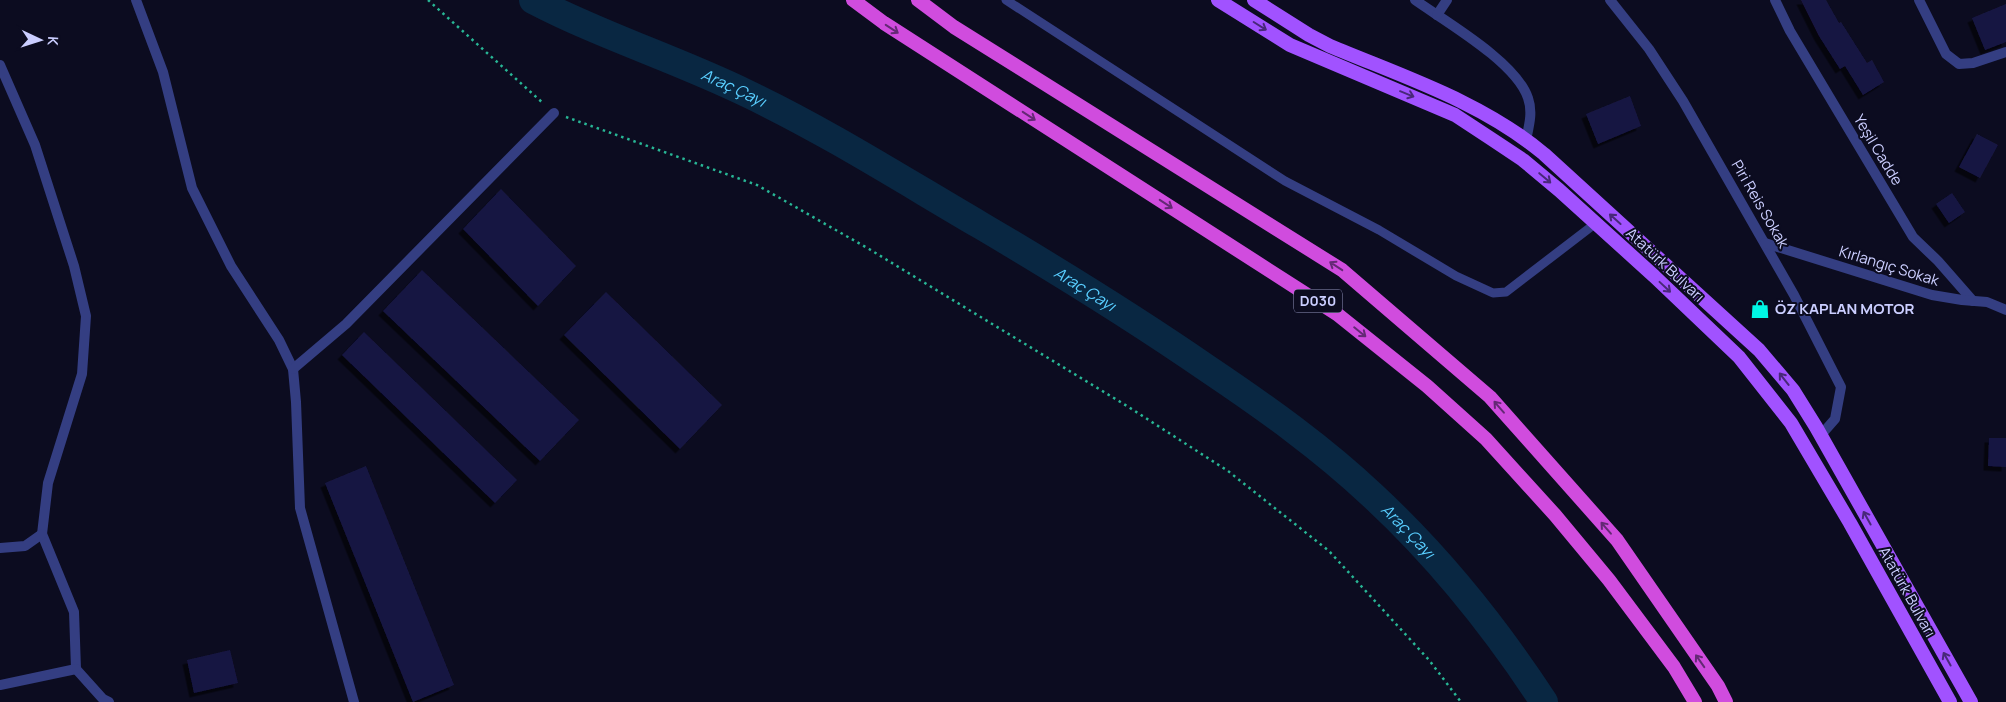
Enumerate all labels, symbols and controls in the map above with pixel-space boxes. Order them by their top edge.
north arrow [15,15,65,65]
one-way arrow [1252,22,1266,32]
one-way arrow [885,24,899,34]
text: K [44,36,63,47]
water label: Araç Çayı [698,63,771,113]
one-way arrow [1399,89,1414,99]
street label: Yeşil Cadde [1849,110,1908,189]
one-way arrow [1022,111,1036,122]
street label: Piri Reis Sokak [1727,156,1794,252]
one-way arrow [1538,173,1551,184]
one-way arrow [1159,199,1173,209]
one-way arrow [1609,213,1622,224]
street label: Atatürk Bulvarı [1621,223,1709,307]
street label: Kırlangıç Sokak [1837,240,1942,291]
water label: Araç Çayı [1050,261,1121,317]
one-way arrow [1329,261,1343,271]
one-way arrow [1659,281,1672,293]
road number: D030 [1294,290,1342,312]
shop icon: ÖZ KAPLAN MOTOR [1749,298,1771,320]
place label: ÖZ KAPLAN MOTOR [1775,298,1914,319]
one-way arrow [1353,327,1366,338]
one-way arrow [1778,373,1789,386]
one-way arrow [1493,400,1504,413]
water label: Araç Çayı [1377,499,1441,564]
one-way arrow [1862,511,1872,525]
one-way arrow [1600,522,1612,535]
street label: Atatürk Bulvarı [1874,543,1941,641]
one-way arrow [1942,652,1952,667]
one-way arrow [1695,654,1705,668]

